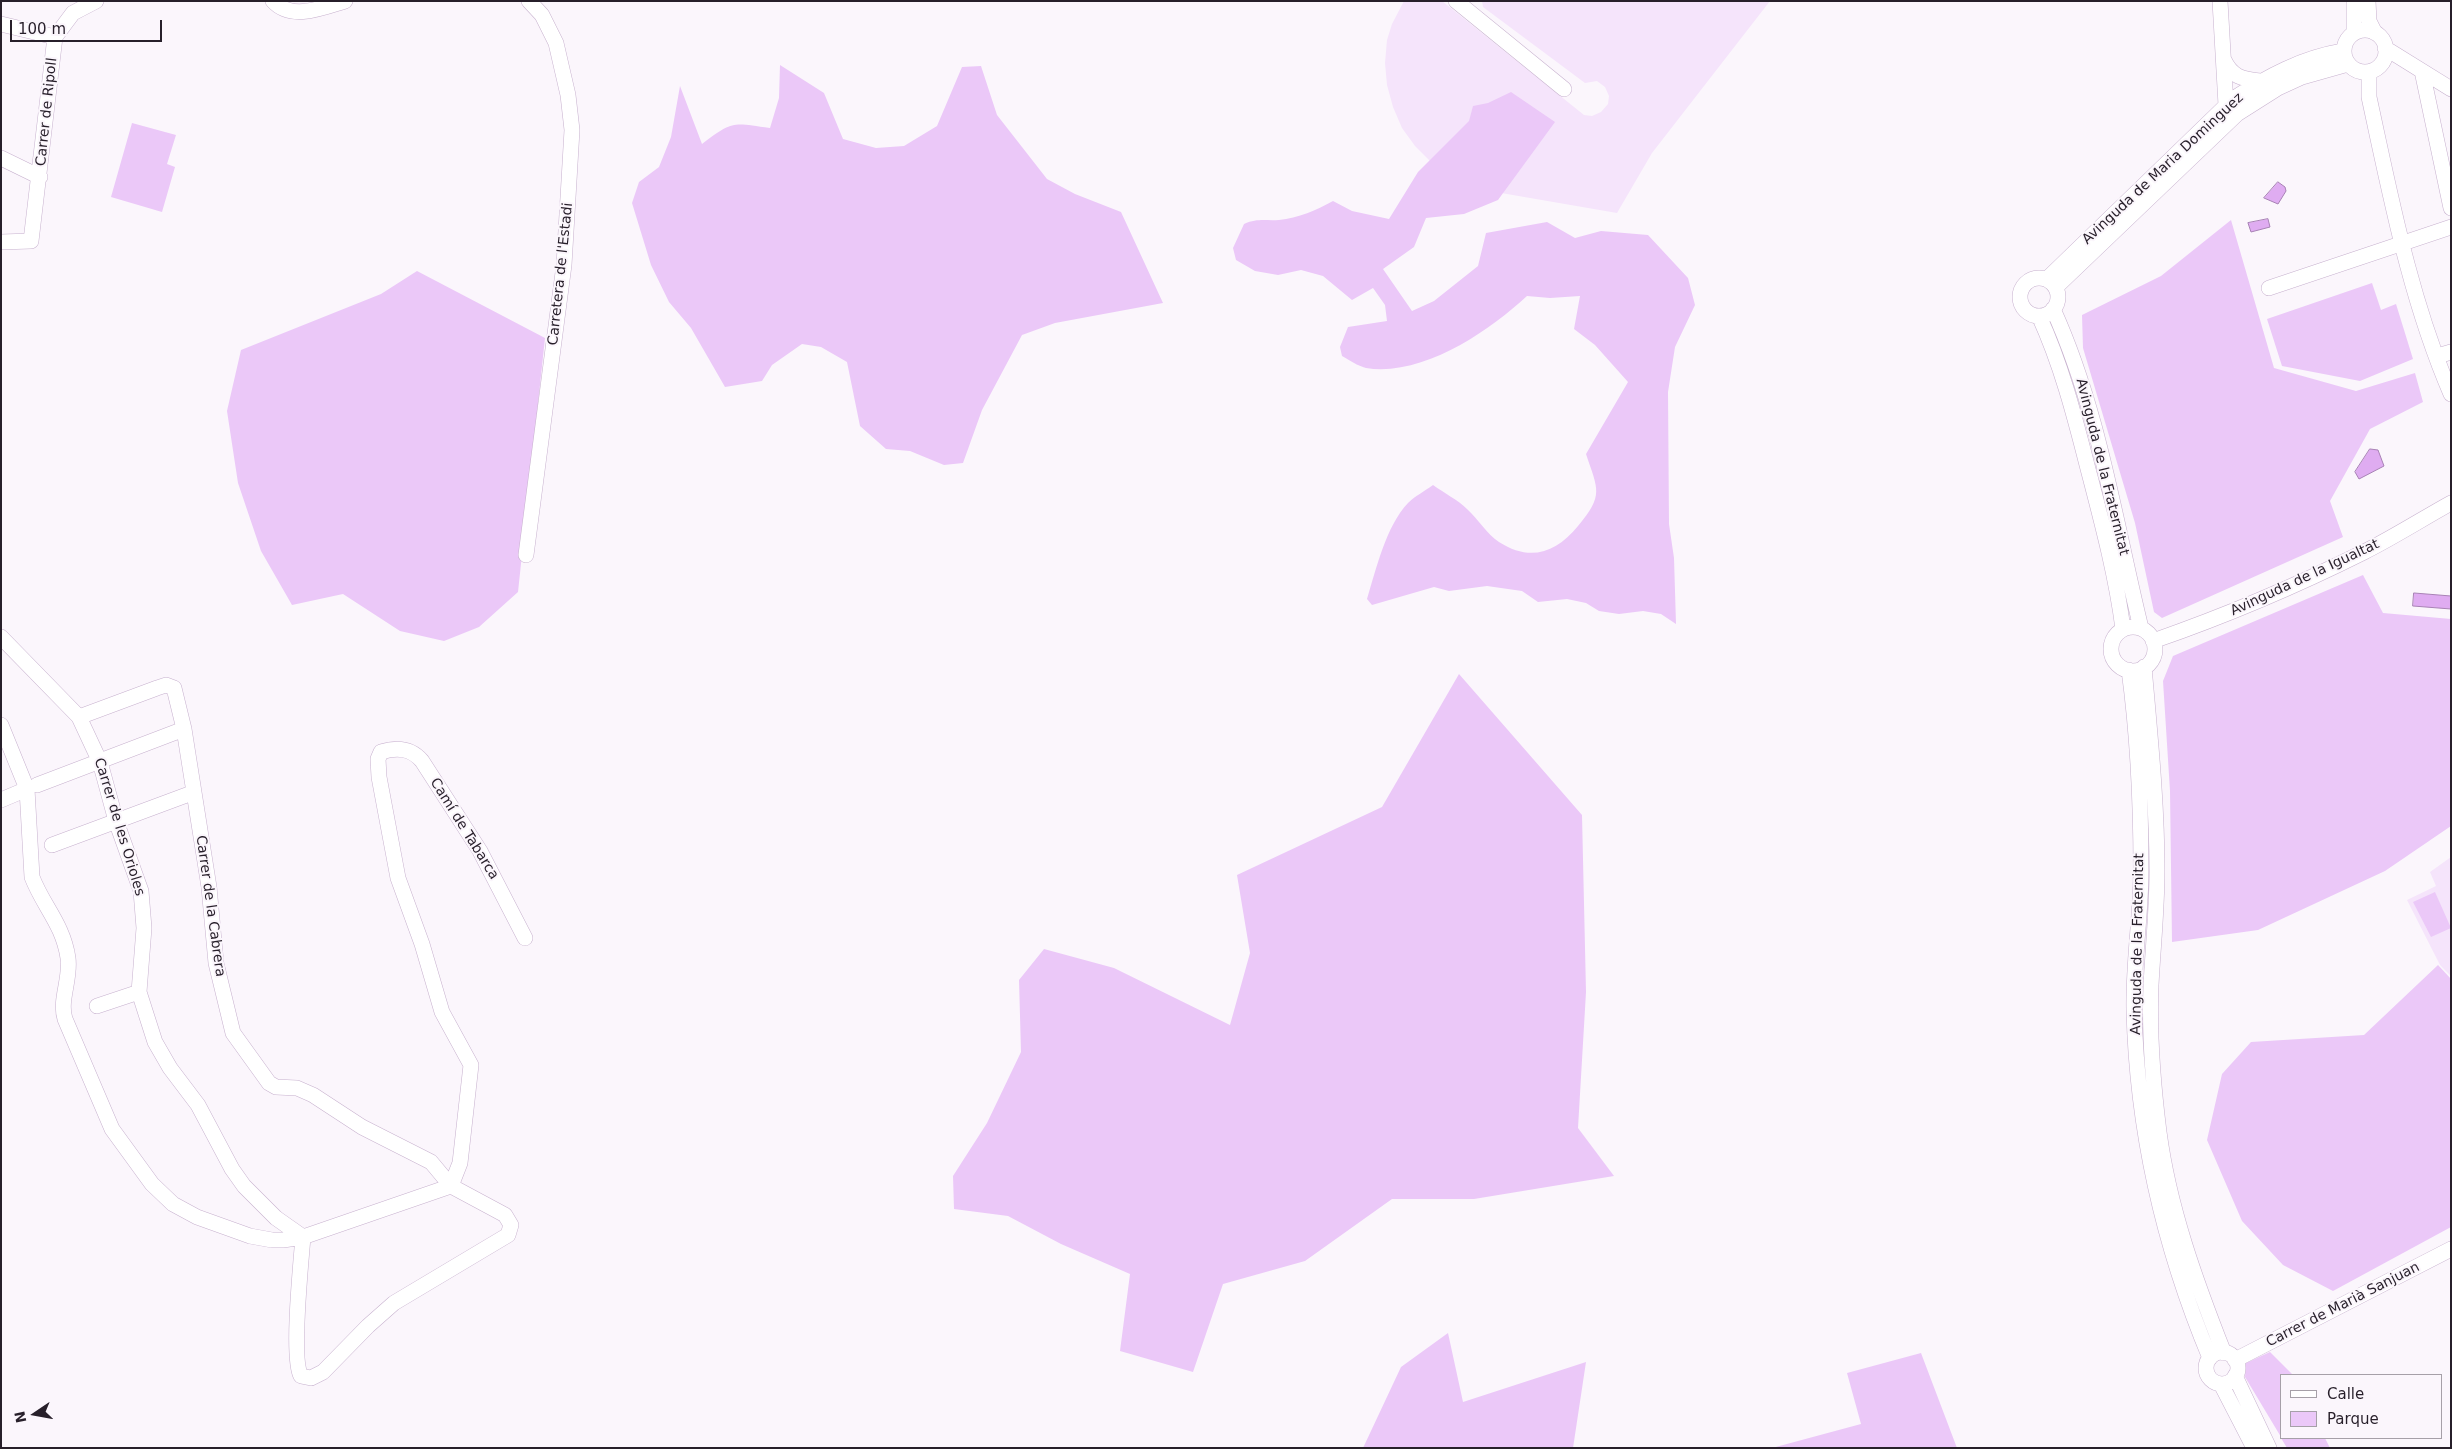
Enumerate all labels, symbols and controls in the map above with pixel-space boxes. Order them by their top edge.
scale bar [12,10,165,42]
text: 100 m [18,20,66,38]
street label: Carrer de Ripoll [33,57,61,167]
street label: Avinguda de Maria Dominguez [2079,90,2247,248]
street label: Carretera de l'Estadi [545,202,577,346]
street label: Avinguda de la Fraternitat [2072,377,2132,557]
street label: Avinguda de la Igualtat [2228,536,2382,620]
street label: Carrer de les Orioles [90,756,148,898]
street label: Camí de Tabarca [426,775,502,883]
street label: Carrer de la Cabrera [192,834,228,978]
street label: Avinguda de la Fraternitat [2128,853,2148,1035]
street label: Carrer de Marià Sanjuan [2263,1259,2423,1351]
legend [2280,1374,2442,1439]
text: Calle [2327,1385,2364,1403]
north arrow [10,1389,60,1439]
text: N [11,1410,29,1425]
text: Parque [2327,1410,2379,1428]

